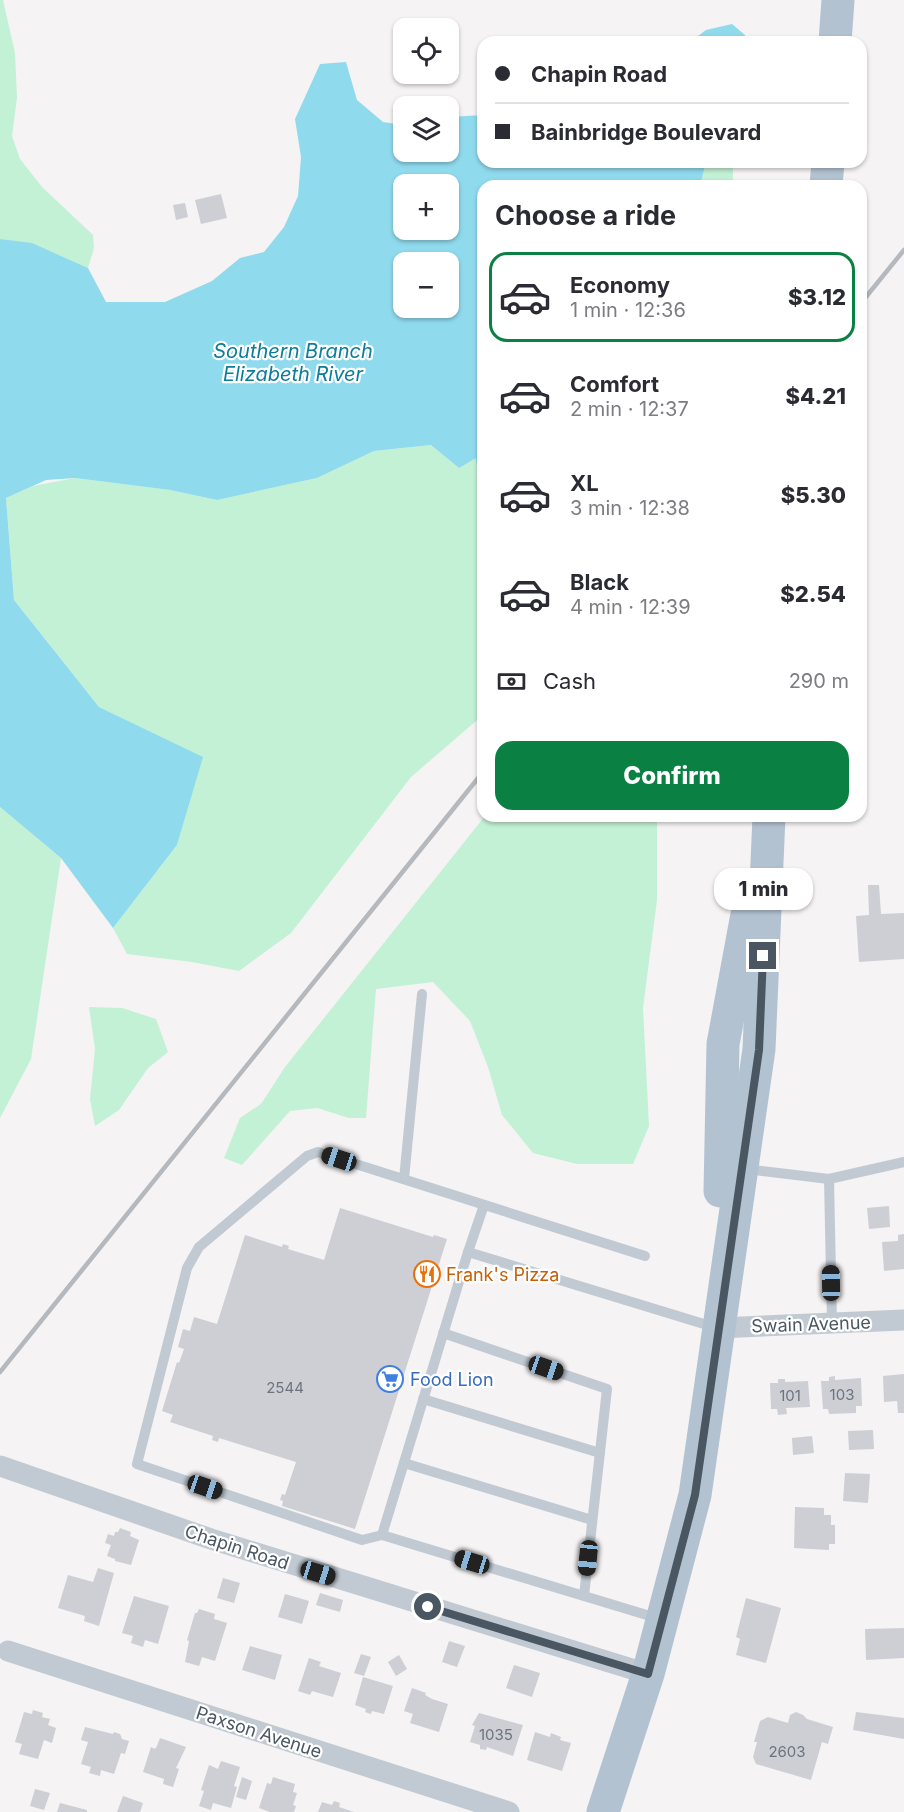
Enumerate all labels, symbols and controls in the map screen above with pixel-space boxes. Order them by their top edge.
map controls [393,18,459,318]
button: locate [393,18,459,84]
text: Chapin Road [531,61,667,87]
button: layers [393,96,459,162]
text: Bainbridge Boulevard [531,119,761,145]
button: + [393,174,459,240]
text: Choose a ride [495,199,676,232]
button: − [393,252,459,318]
icon: car [498,270,552,324]
text: Economy [570,272,670,298]
text: $3.12 [788,284,846,310]
text: 1 min · 12:36 [570,298,686,322]
water label: Southern Branch Elizabeth River [213,339,373,386]
icon: car [498,369,552,423]
text: Comfort [570,371,659,397]
text: $4.21 [786,383,846,409]
text: 2 min · 12:37 [570,397,689,421]
icon: car [498,468,552,522]
text: XL [570,470,599,496]
text: $5.30 [781,482,846,508]
text: 3 min · 12:38 [570,496,690,520]
icon: car [498,567,552,621]
text: Black [570,569,629,595]
text: $2.54 [780,581,846,607]
text: 4 min · 12:39 [570,595,691,619]
icon: cash [495,665,528,698]
text: Cash [543,668,596,694]
text: 290 m [789,669,849,693]
button: Confirm [495,741,849,810]
callout: 1 min [714,869,813,911]
text: 1 min [738,877,789,901]
route end [749,942,776,969]
car [319,1145,359,1173]
restaurant icon: Frank's Pizza [412,1259,442,1289]
place label: Frank's Pizza [446,1264,559,1285]
car [822,1265,840,1301]
street label: Swain Avenue [751,1311,871,1337]
car [526,1354,566,1382]
supermarket icon: Food Lion [375,1364,405,1394]
place label: Food Lion [410,1369,494,1390]
house number: 2544 [266,1378,304,1397]
house number: 103 [830,1385,854,1404]
house number: 101 [779,1386,801,1405]
car [185,1473,225,1501]
street label: Chapin Road [182,1520,292,1574]
car [577,1539,599,1577]
car [452,1548,492,1576]
car [298,1559,338,1587]
route start [414,1593,441,1620]
street label: Paxson Avenue [194,1702,324,1762]
house number: 1035 [479,1725,513,1744]
house number: 2603 [768,1742,806,1761]

